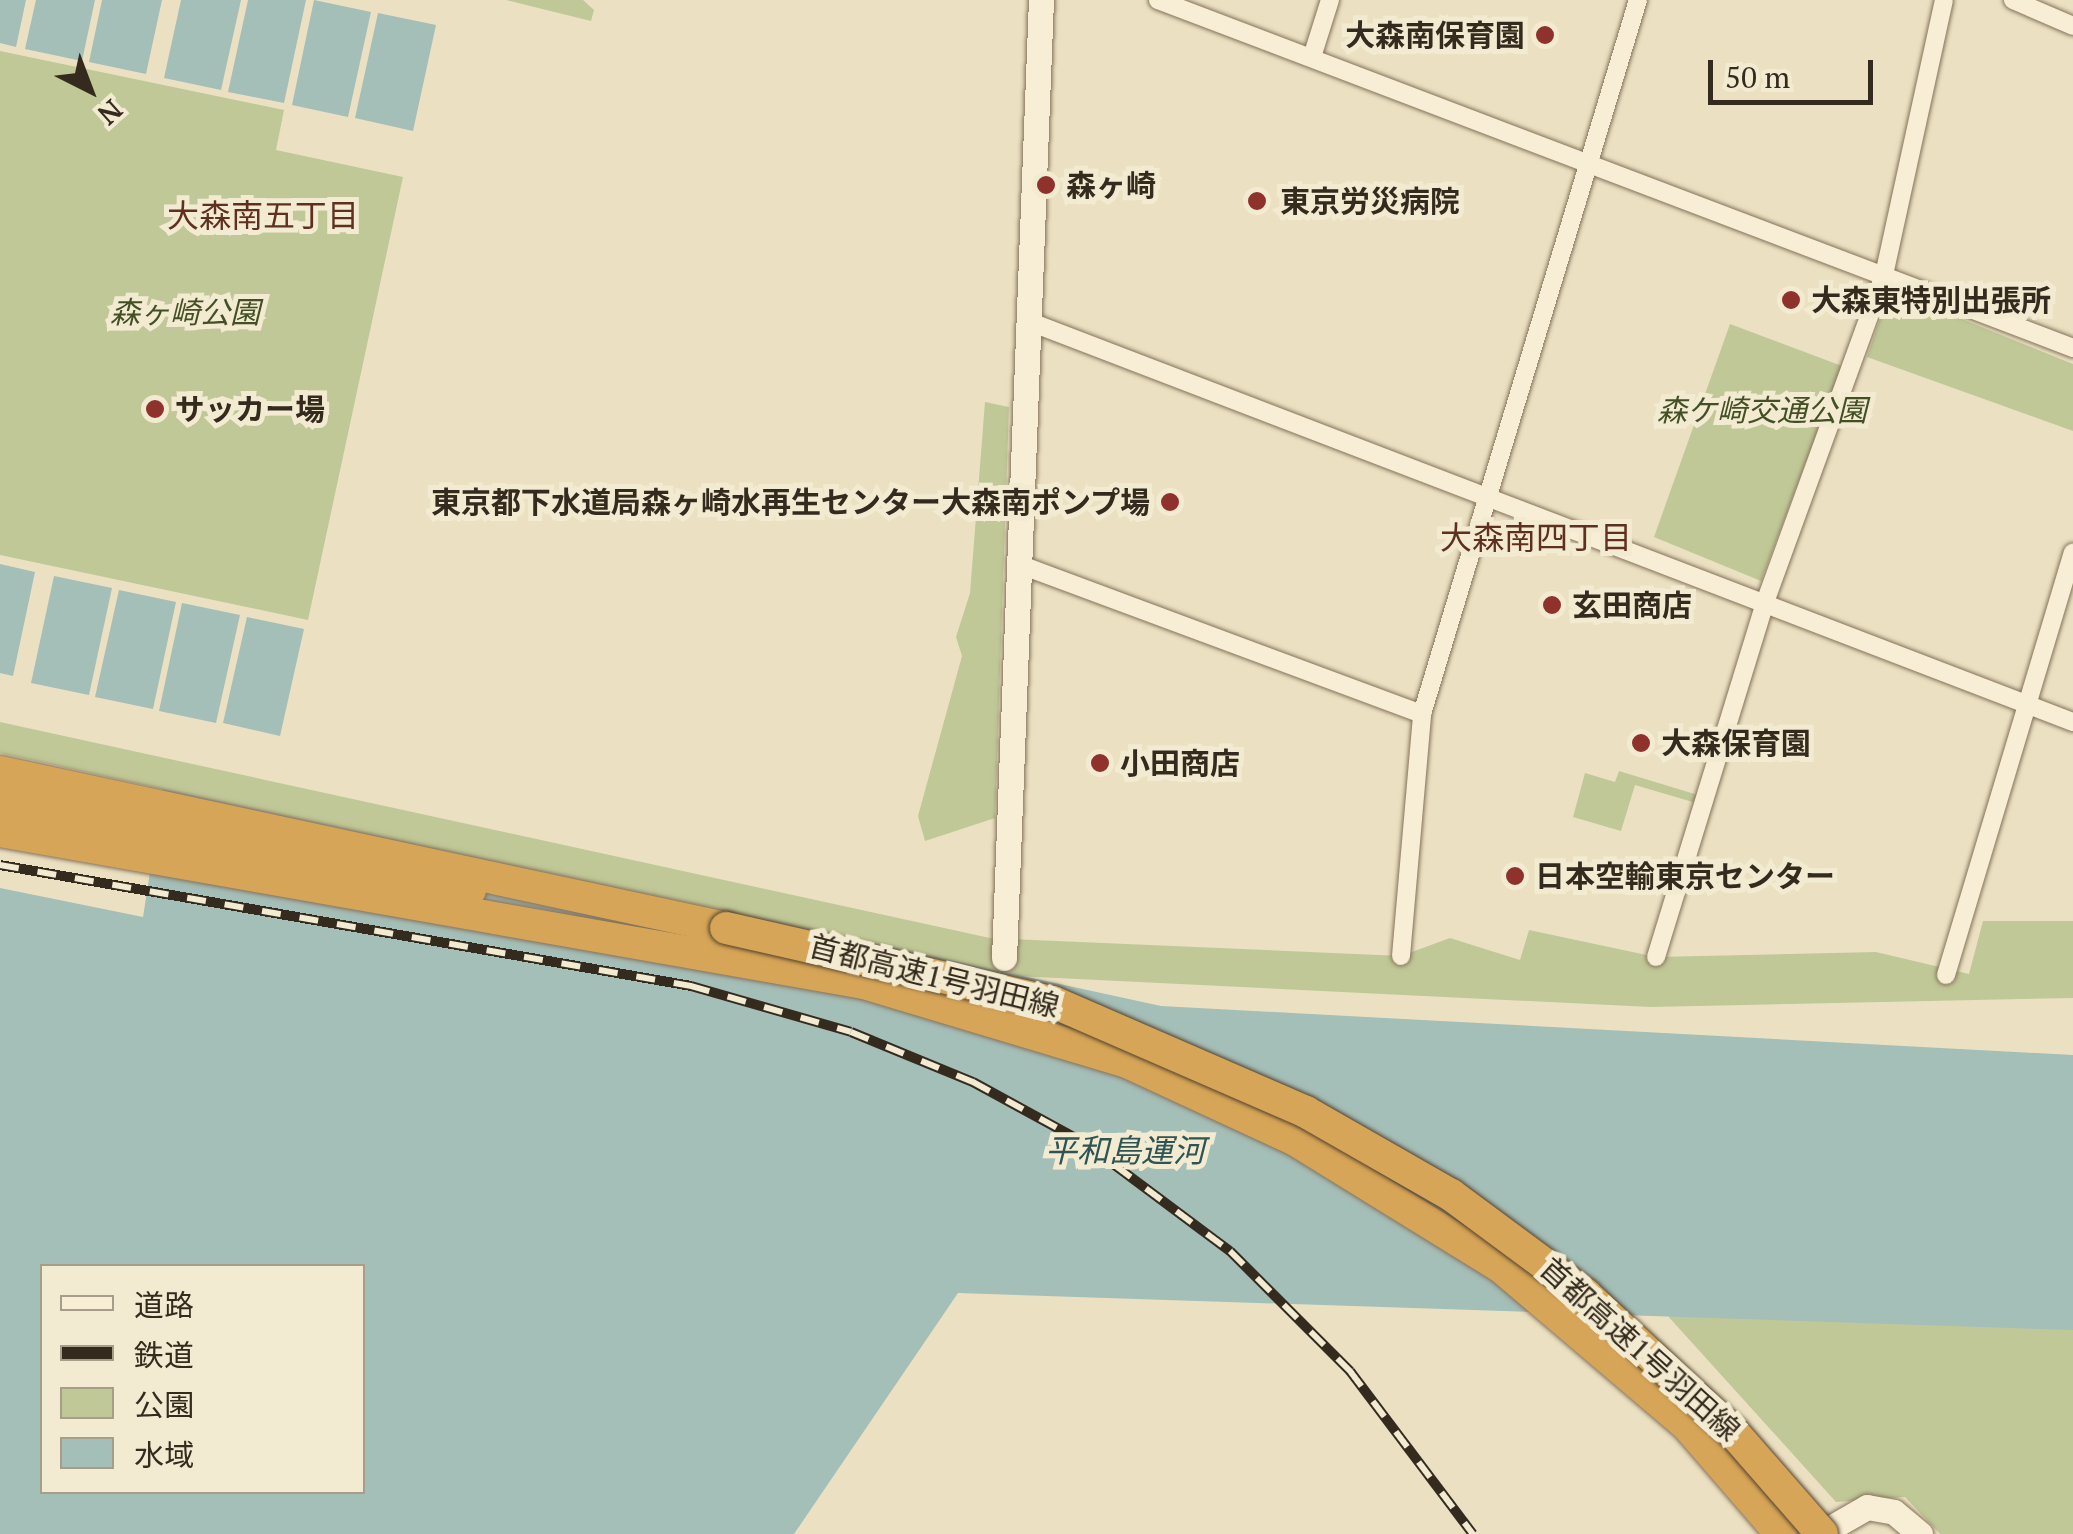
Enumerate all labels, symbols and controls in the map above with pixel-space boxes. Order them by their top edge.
place label: 大森南保育園 [1345,17,1525,53]
marker: 大森南保育園 [1534,24,1556,46]
north arrow [40,40,140,140]
scale bar [1713,40,1878,102]
text: 50 m [1725,57,1790,97]
text: N [90,92,131,134]
place label: 森ヶ崎 [1066,167,1156,203]
marker: 森ヶ崎 [1035,174,1057,196]
place label: 東京労災病院 [1280,183,1460,219]
marker: 東京労災病院 [1244,188,1270,214]
district label: 大森南五丁目 [167,196,359,234]
place label: 大森東特別出張所 [1811,282,2051,318]
marker: 大森東特別出張所 [1780,289,1802,311]
park label: 森ヶ崎公園 [110,294,260,330]
place label: サッカー場 [175,391,325,427]
park label: 森ケ崎交通公園 [1657,392,1867,428]
marker: サッカー場 [144,398,166,420]
place label: 東京都下水道局森ヶ崎水再生センター大森南ポンプ場 [430,484,1150,520]
marker: 東京都下水道局森ヶ崎水再生センター大森南ポンプ場 [1159,491,1181,513]
district label: 大森南四丁目 [1440,518,1632,556]
place label: 玄田商店 [1572,587,1692,623]
marker: 玄田商店 [1541,594,1563,616]
place label: 大森保育園 [1661,725,1811,761]
marker: 大森保育園 [1630,732,1652,754]
place label: 小田商店 [1120,745,1240,781]
marker: 小田商店 [1089,752,1111,774]
place label: 日本空輸東京センター [1535,858,1835,894]
marker: 日本空輸東京センター [1504,865,1526,887]
street label: 首都高速1号羽田線 [805,928,1063,1024]
water label: 平和島運河 [1045,1131,1205,1169]
street label: 首都高速1号羽田線 [1533,1250,1747,1448]
legend [40,1264,365,1494]
text: 道路 [134,1285,194,1325]
text: 鉄道 [134,1335,194,1375]
text: 公園 [134,1385,194,1425]
text: 水域 [134,1435,194,1475]

